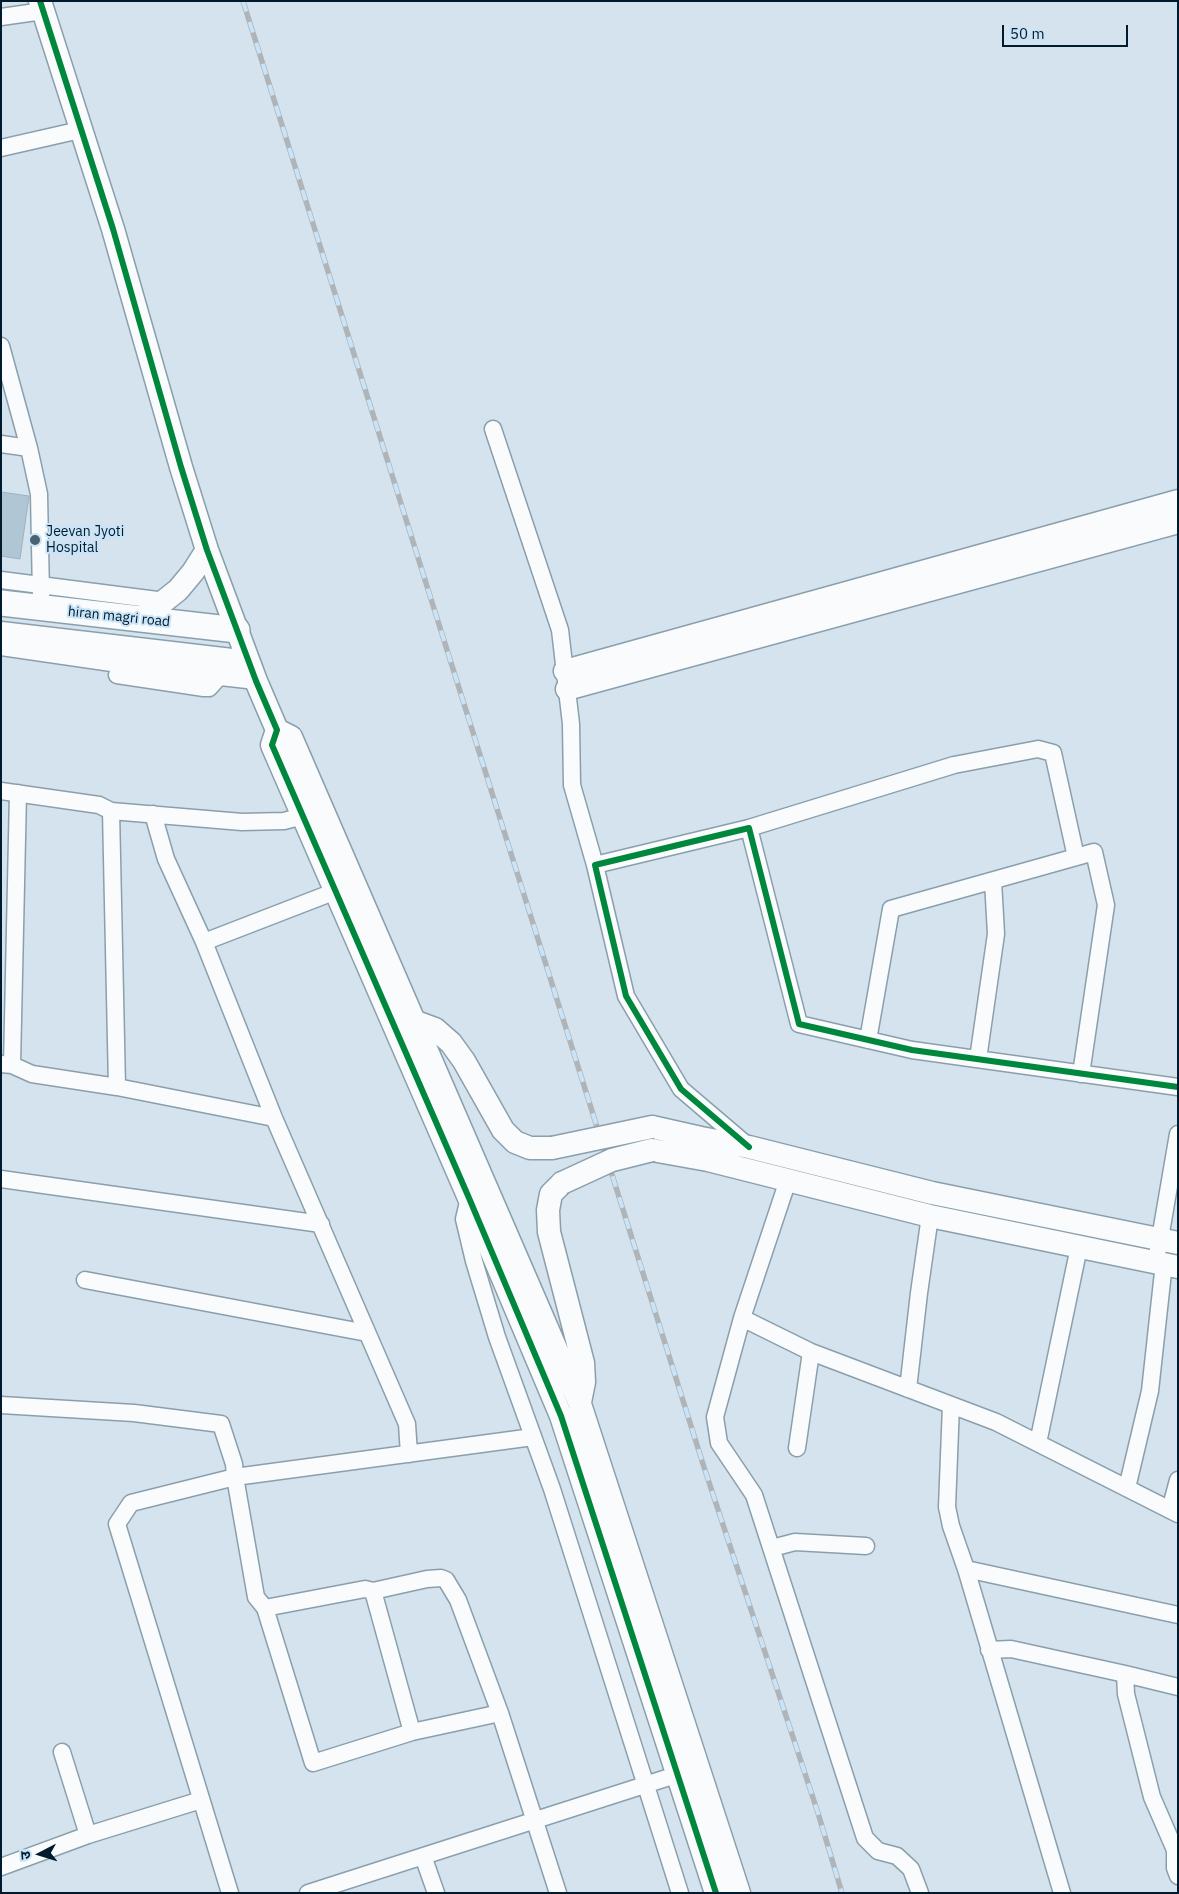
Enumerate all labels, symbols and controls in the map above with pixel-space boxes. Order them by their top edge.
scale bar [1004,15,1130,47]
text: 50 m [1010,24,1045,43]
place label: Jeevan Jyoti Hospital [46,524,124,556]
marker: Jeevan Jyoti Hospital [28,533,42,547]
street label: hiran magri road [67,603,171,631]
north arrow [15,1829,65,1879]
text: उ [16,1850,34,1860]

